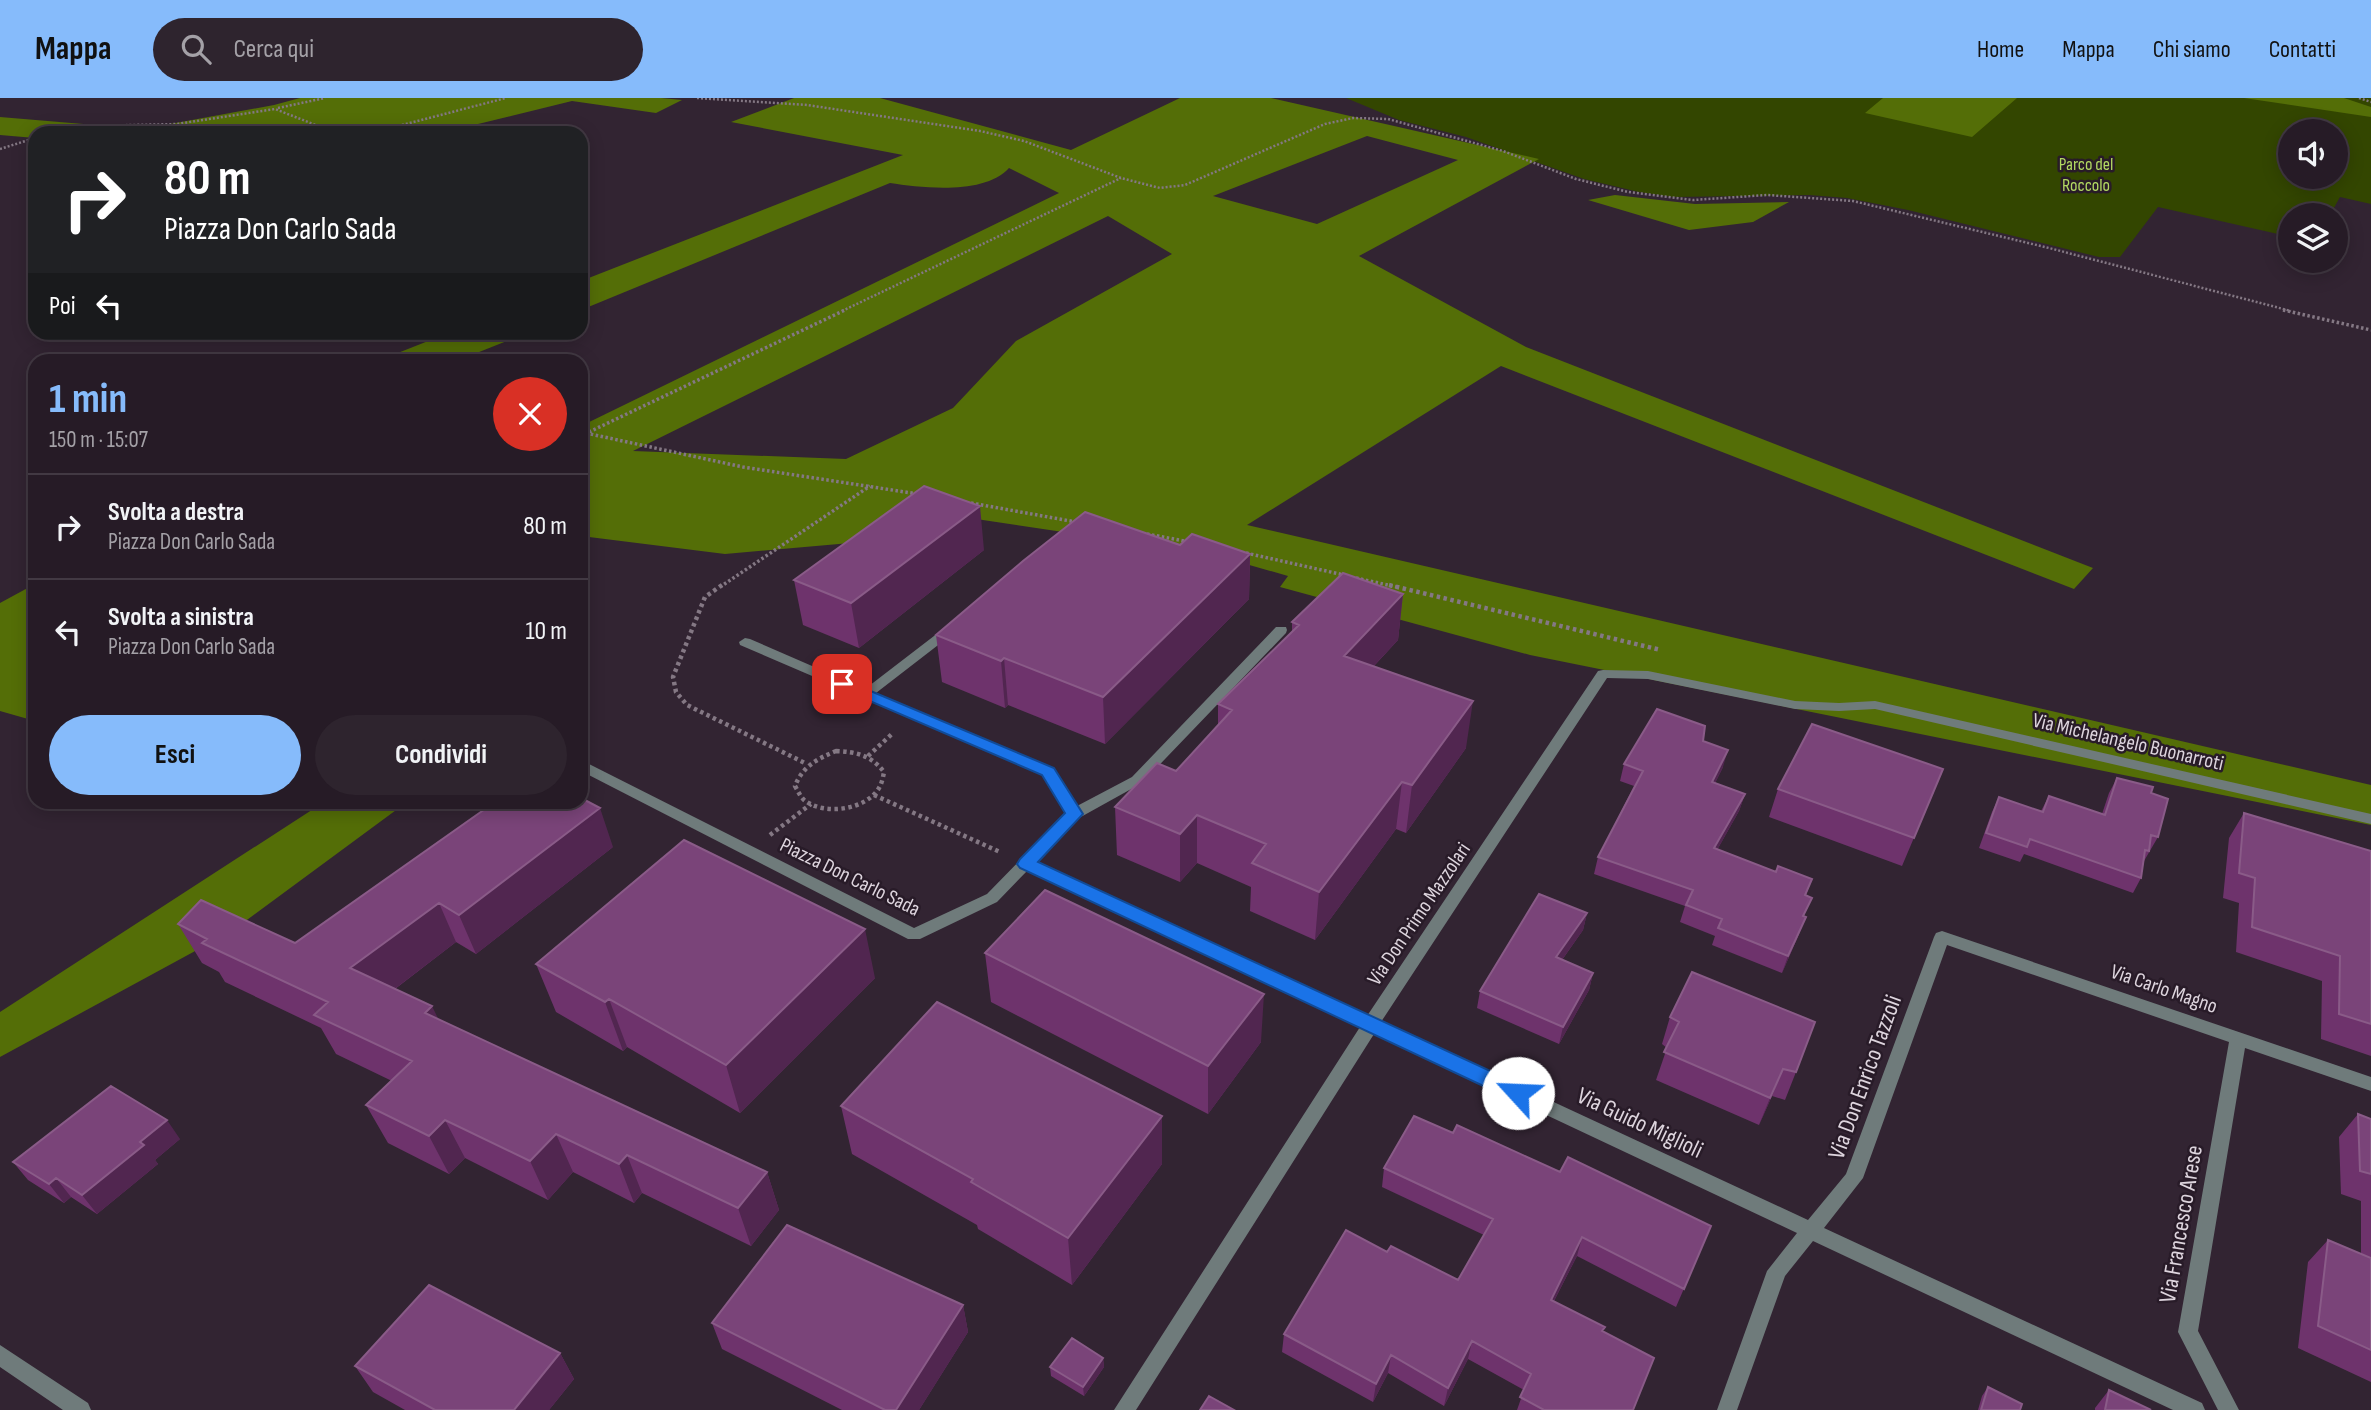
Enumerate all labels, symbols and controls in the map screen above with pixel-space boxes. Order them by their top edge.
search box [153,18,643,81]
text: Mappa [35,29,111,69]
icon: search [177,30,215,68]
text: Cerca qui [233,34,314,65]
text: Home [1977,35,2024,64]
text: Mappa [2062,35,2115,64]
text: Chi siamo [2153,35,2231,64]
text: Contatti [2269,35,2336,64]
map controls [2278,119,2348,273]
button: sound [2278,119,2348,189]
text: 80 m [164,150,251,209]
icon: right [49,154,140,245]
park label: Parco del Roccolo [2059,154,2113,196]
button: layers [2278,203,2348,273]
text: Piazza Don Carlo Sada [164,210,396,249]
icon: left [90,287,128,325]
text: Poi [49,291,76,322]
text: 1 min [49,374,127,425]
button: close [493,377,567,451]
text: 150 m · 15:07 [49,426,148,454]
text: Svolta a destra [108,497,244,528]
icon: right [49,508,87,546]
text: 80 m [523,511,567,542]
text: Piazza Don Carlo Sada [108,528,275,556]
text: Svolta a sinistra [108,602,254,633]
icon: left [49,613,87,651]
text: 10 m [525,616,567,647]
text: Piazza Don Carlo Sada [108,633,275,661]
pin [812,654,872,714]
icon: arrive [823,665,861,703]
street label: Via Michelangelo Buonarroti [2030,708,2226,776]
button: Esci [49,715,301,795]
button: Condividi [315,715,567,795]
street label: Piazza Don Carlo Sada [776,832,924,922]
street label: Via Don Primo Mazzolari [1362,838,1476,990]
street label: Via Carlo Magno [2107,959,2221,1019]
street label: Via Don Enrico Tazzoli [1822,991,1908,1163]
position arrow [1481,1056,1555,1130]
street label: Via Guido Miglioli [1572,1081,1708,1165]
street label: Via Francesco Arese [2153,1143,2209,1305]

